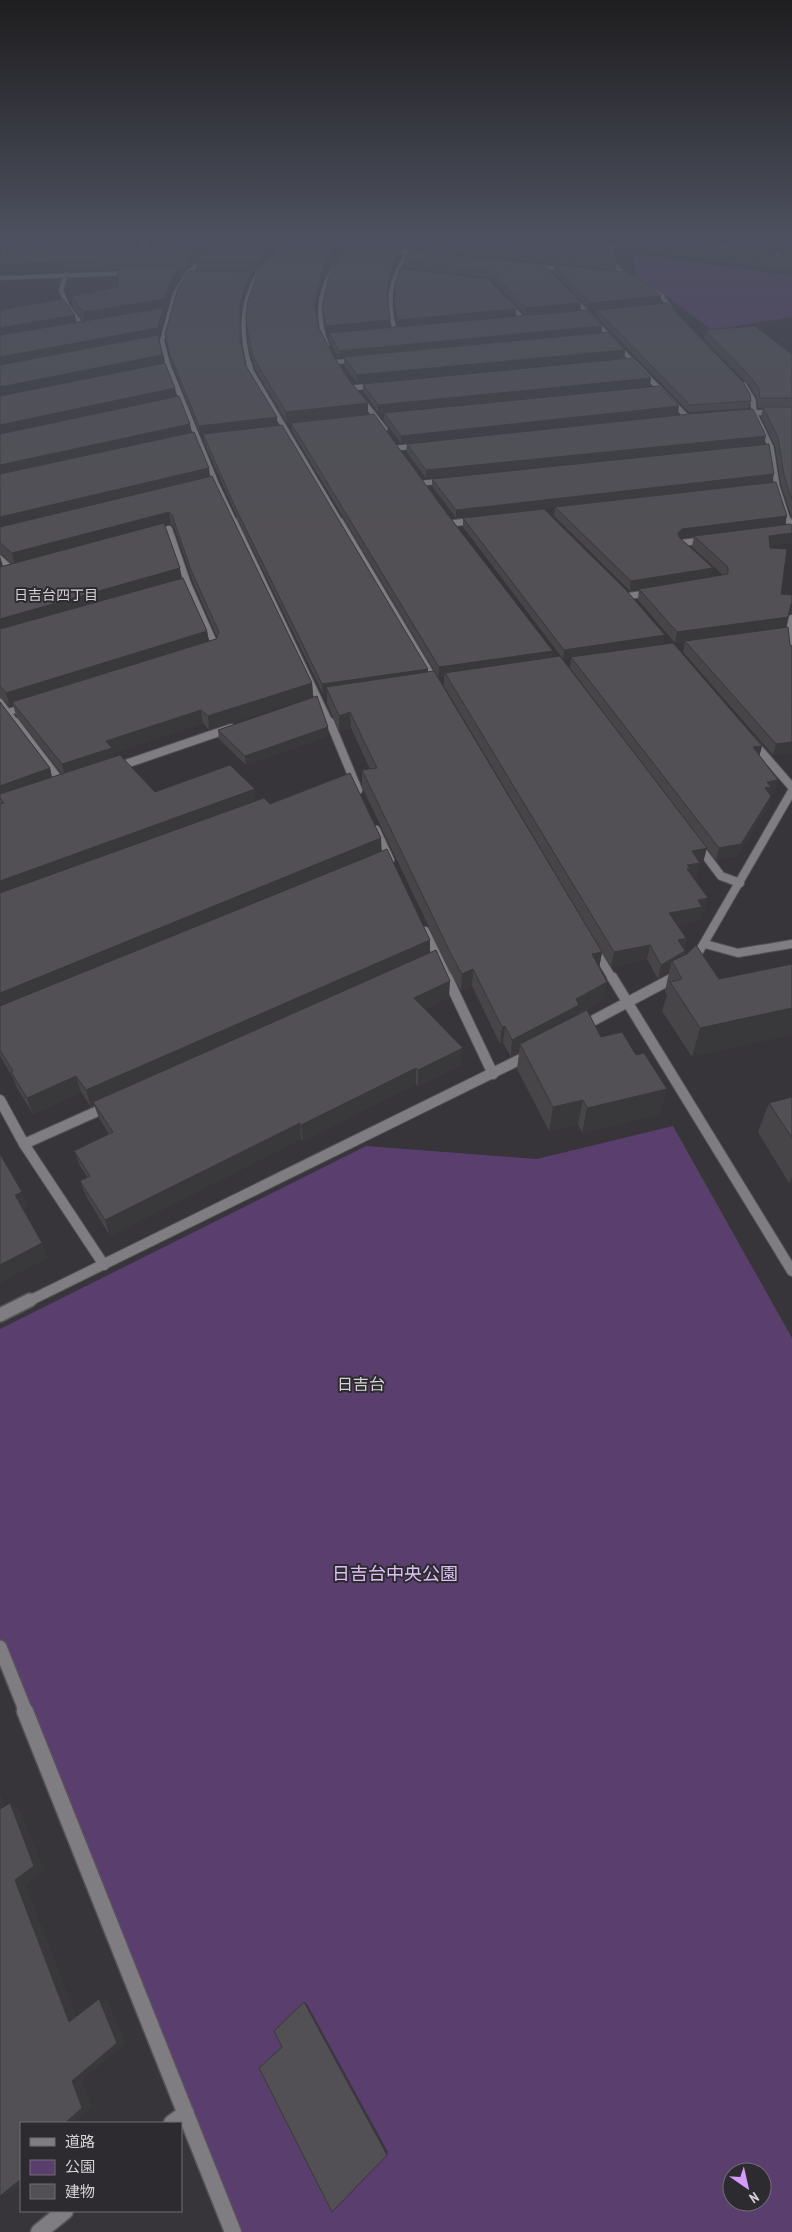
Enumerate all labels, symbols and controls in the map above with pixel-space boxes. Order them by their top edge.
district label: 日吉台四丁目 [14,586,98,604]
district label: 日吉台 [337,1374,385,1394]
park label: 日吉台中央公園 [332,1562,458,1585]
legend [20,2122,182,2212]
text: 道路 [65,2132,95,2151]
text: 公園 [65,2157,95,2176]
north arrow [722,2162,772,2212]
text: 建物 [65,2182,95,2201]
text: N [746,2188,762,2207]

